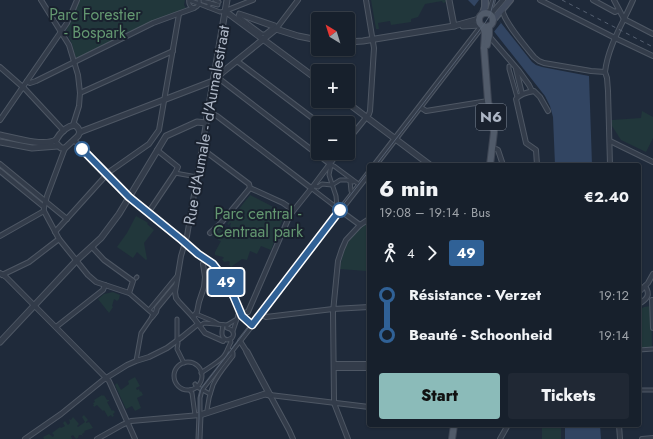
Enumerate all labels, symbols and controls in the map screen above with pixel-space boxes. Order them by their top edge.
park label: Parc Forestier - Bospark [49,3,141,44]
north arrow [311,12,355,56]
map controls [311,12,355,160]
street label: Rue d'Aumale - d'Aumalestraat [178,23,235,227]
button: + [311,64,355,108]
road number: N6 [476,104,506,130]
button: − [311,116,355,160]
unlabelled marker [74,141,90,157]
text: 6 min [379,172,438,204]
text: €2.40 [584,186,629,208]
park label: Parc central - Centraal park [213,202,304,243]
unlabelled marker [332,202,348,218]
text: 19:08 – 19:14 · Bus [379,203,490,222]
icon: walk [379,242,401,264]
icon: forward [421,242,443,264]
text: 49 [457,243,476,263]
text: 4 [407,244,415,263]
line badge: 49 [208,269,244,295]
text: 49 [216,272,236,292]
text: Résistance - Verzet [409,284,541,306]
text: 19:12 [599,286,629,305]
text: Beauté - Schoonheid [409,324,552,346]
text: 19:14 [598,326,629,345]
button: Start [379,373,500,419]
button: Tickets [508,373,629,419]

